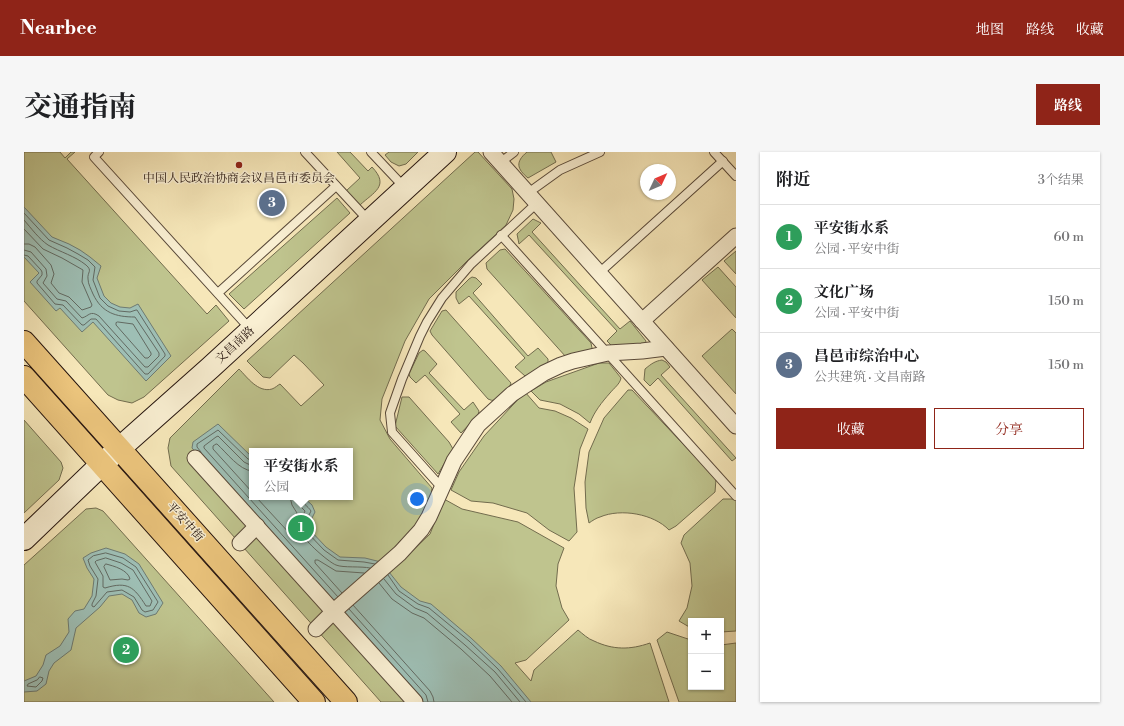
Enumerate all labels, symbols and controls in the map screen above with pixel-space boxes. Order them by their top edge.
text: Nearbee [20,16,97,40]
text: 地图 [976,21,1004,39]
text: 路线 [1026,21,1054,39]
text: 收藏 [1076,21,1104,39]
button: 路线 [1036,84,1100,125]
text: 交通指南 [24,90,136,125]
marker: 中国人民政治协商会议昌邑市委员会 [234,160,244,170]
north arrow [640,164,676,200]
text: 附近 [776,169,810,191]
place label: 中国人民政治协商会议昌邑市委员会 [143,171,335,186]
text: 3个结果 [1038,172,1084,188]
pin: 3 [259,188,285,218]
text: 平安街水系 [814,219,889,238]
text: 1 [786,229,792,245]
text: 60 m [1053,229,1084,245]
text: 公园 · 平安中街 [814,241,900,257]
text: 文化广场 [814,283,874,302]
text: 2 [785,293,793,309]
text: 150 m [1049,293,1084,309]
text: 公园 · 平安中街 [814,305,900,321]
street label: 文昌南路 [212,323,258,367]
text: 昌邑市综治中心 [814,347,919,366]
text: 3 [785,357,793,373]
text: 150 m [1049,357,1084,373]
text: 公共建筑 · 文昌南路 [814,369,926,385]
button: 收藏 [776,408,926,449]
button: 分享 [934,408,1084,449]
popup [249,448,353,500]
text: 平安街水系 [263,457,339,476]
text: 公园 [263,479,290,495]
your location [407,489,427,509]
street label: 平安中街 [163,499,207,546]
pin: 1 [288,513,314,543]
map controls [688,618,724,690]
button: + [688,618,724,654]
pin: 2 [113,635,139,665]
button: − [688,654,724,690]

